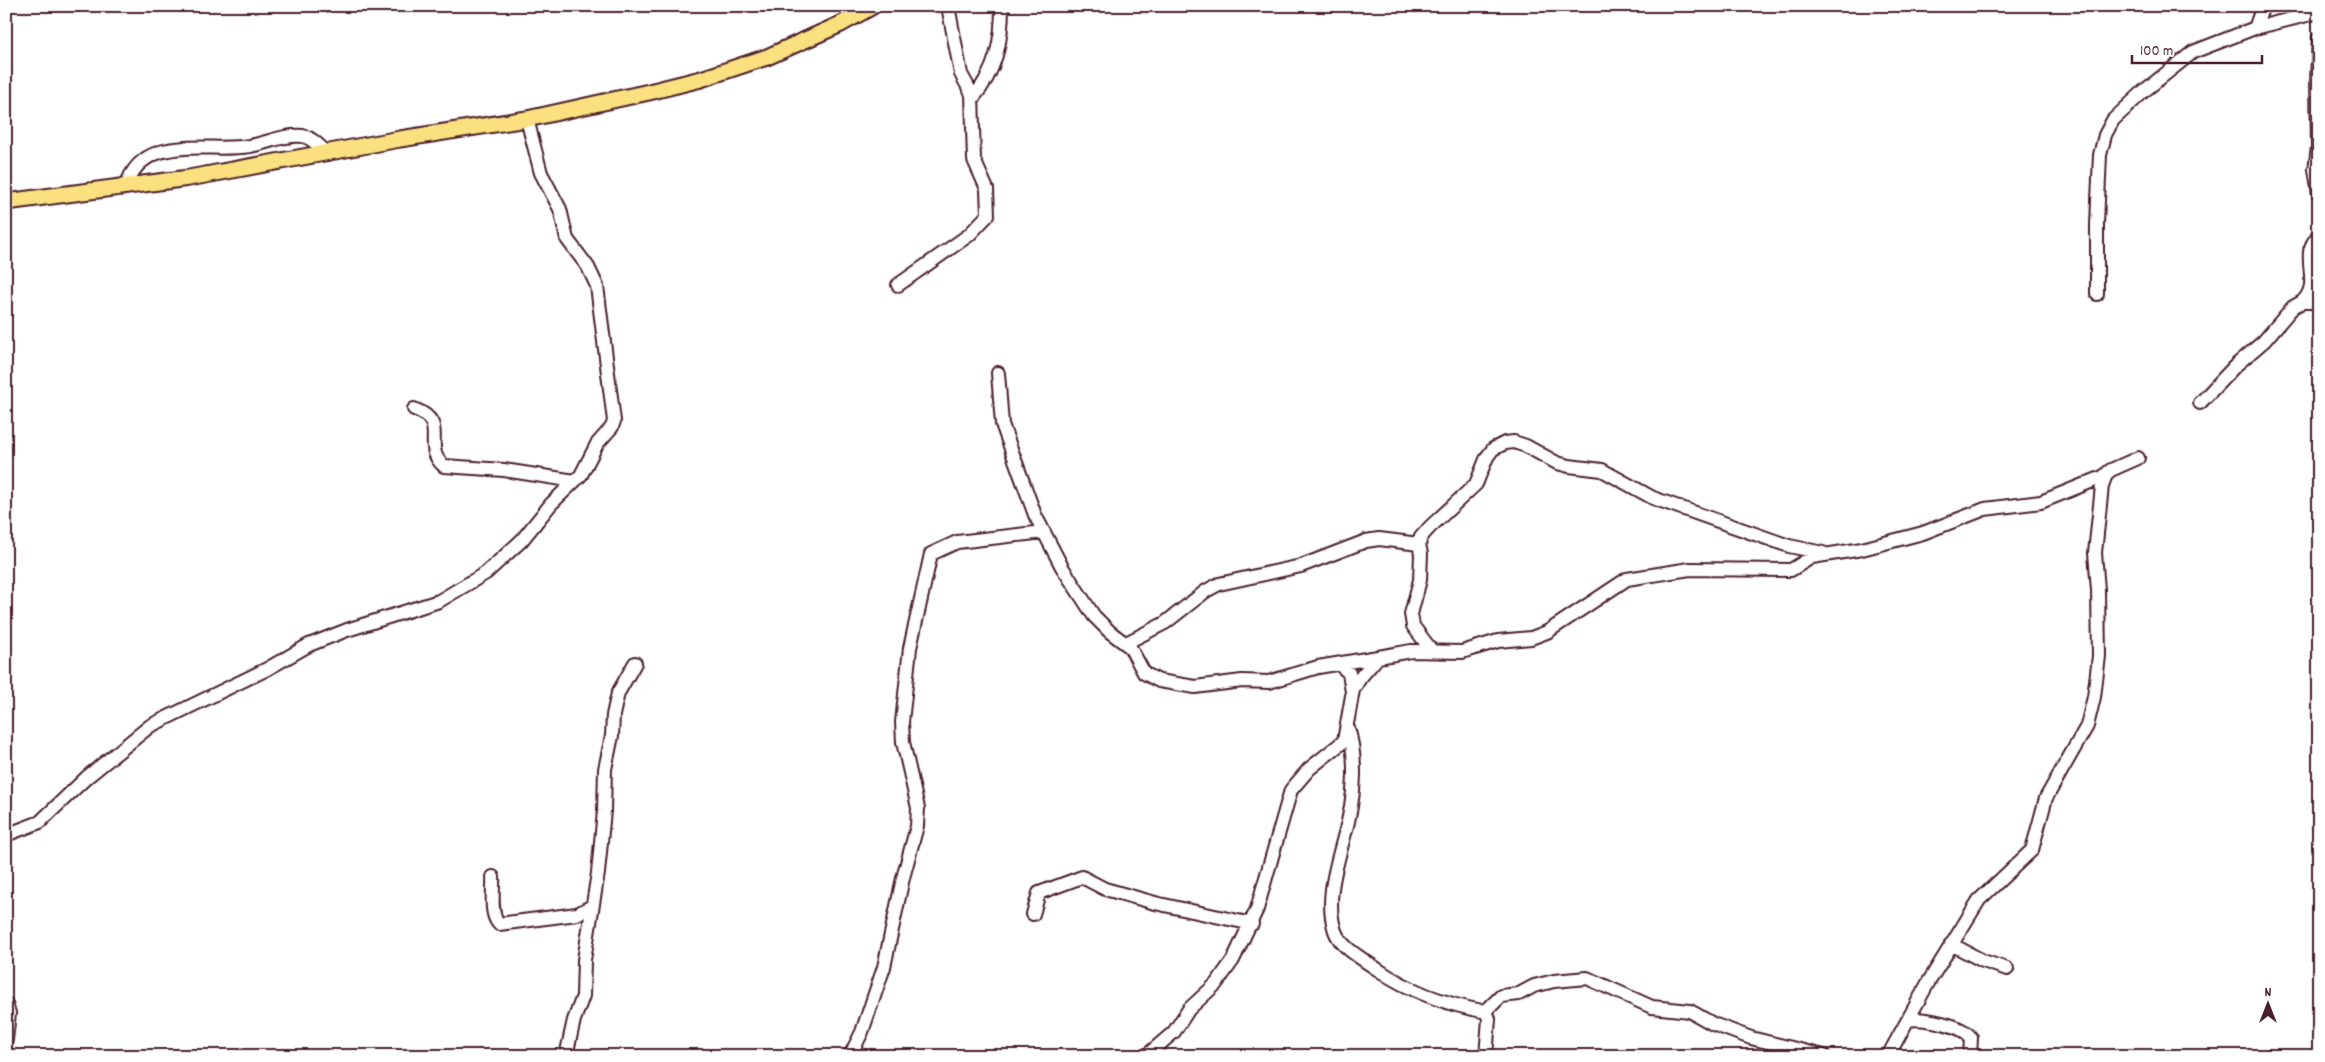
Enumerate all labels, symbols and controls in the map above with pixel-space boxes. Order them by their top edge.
scale bar [2132,32,2262,64]
text: 100 m [2140,41,2173,63]
north arrow [2242,980,2292,1030]
text: N [2265,983,2272,1003]

